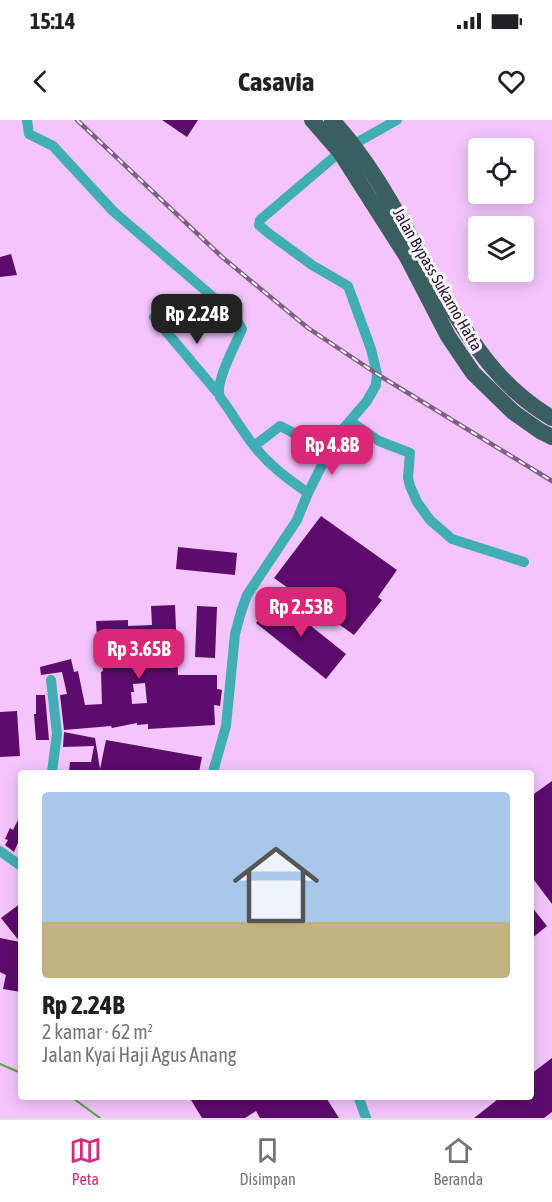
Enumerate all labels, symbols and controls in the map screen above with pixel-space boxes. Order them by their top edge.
text: 15:14 [30,8,75,34]
icon: back [24,65,57,98]
icon: heart [495,65,528,98]
text: Casavia [238,66,314,97]
map controls [468,138,534,282]
button: locate [468,138,534,204]
street label: Jalan Bypass Sukarno Hatta [389,205,486,354]
button: layers [468,216,534,282]
pin: Rp 2.24B [135,294,259,345]
text: Rp 2.24B [165,302,229,325]
pin: Rp 4.8B [277,425,387,476]
text: Rp 4.8B [305,433,359,456]
pin: Rp 2.53B [239,587,363,638]
text: Rp 2.53B [269,595,333,618]
pin: Rp 3.65B [77,629,201,680]
text: Rp 3.65B [107,637,171,660]
icon: home [222,831,330,939]
text: Rp 2.24B [42,990,125,1020]
text: 2 kamar · 62 m² [42,1020,153,1043]
text: Jalan Kyai Haji Agus Anang [42,1043,236,1066]
tab: Peta [69,1134,102,1188]
tab: Disimpan [240,1134,296,1188]
tab: Beranda [434,1134,483,1188]

